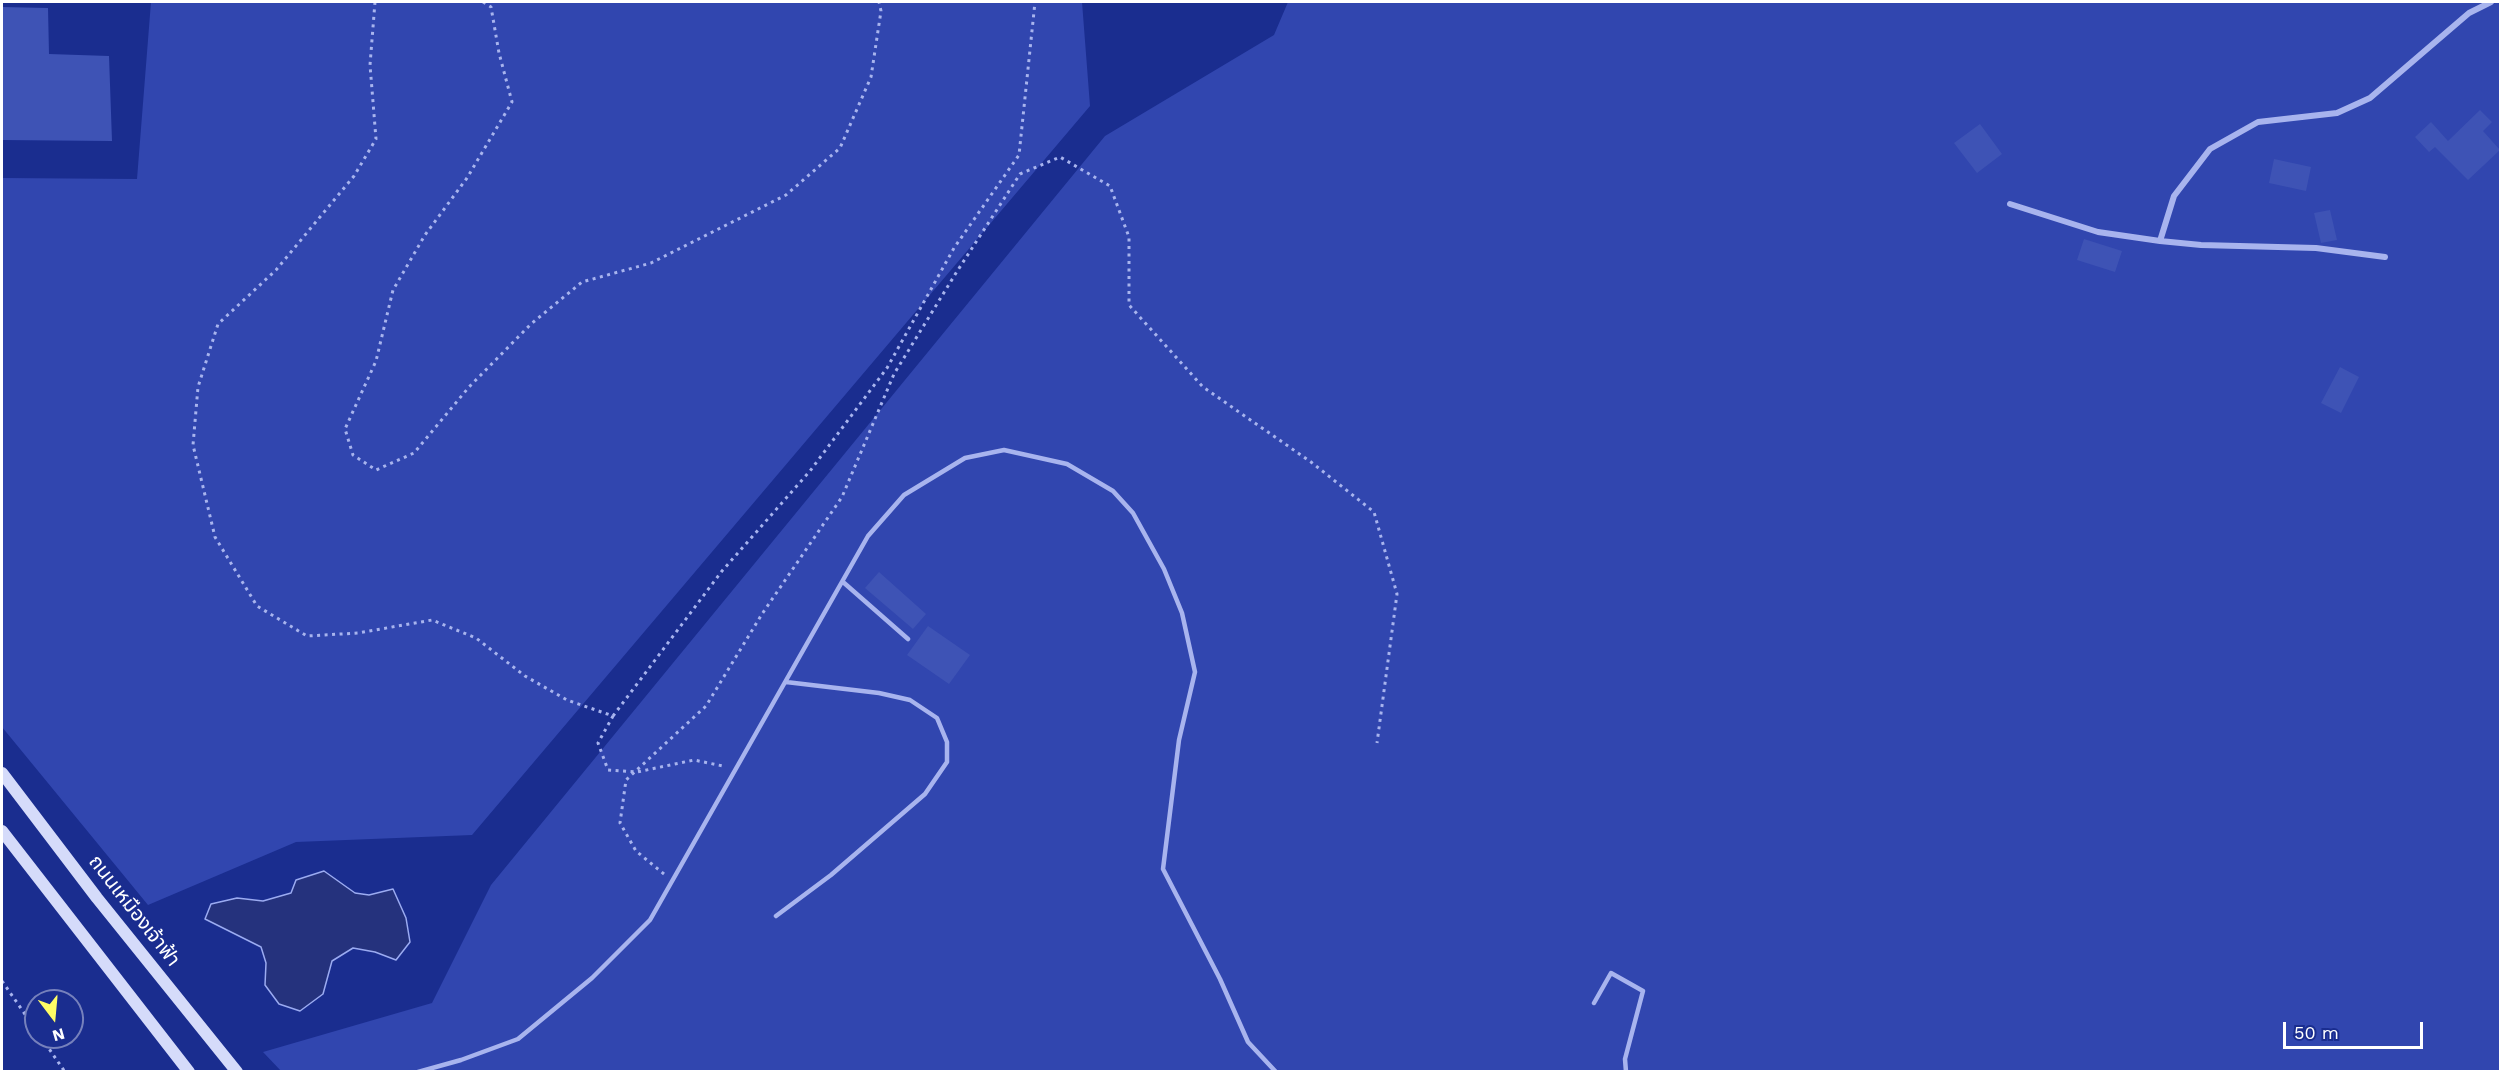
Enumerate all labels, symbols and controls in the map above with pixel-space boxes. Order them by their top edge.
street label: ถนนเหมืองเจ้าฟ้า [83,851,185,971]
north arrow [24,989,84,1049]
scale bar [2286,1010,2426,1048]
text: 50 m [2294,1022,2339,1043]
text: N [50,1024,67,1046]

